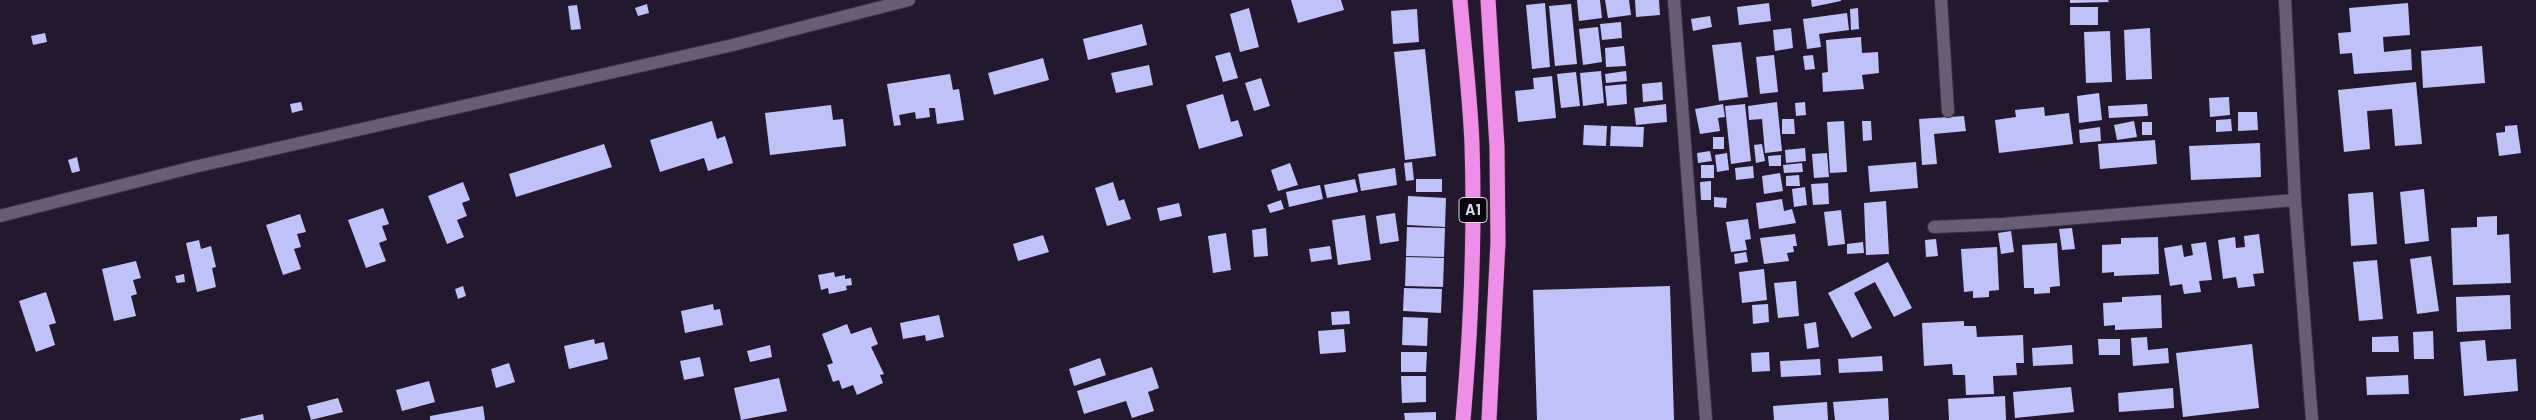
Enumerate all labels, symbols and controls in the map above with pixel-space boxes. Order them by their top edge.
road number: A1 [1459,198,1487,222]

